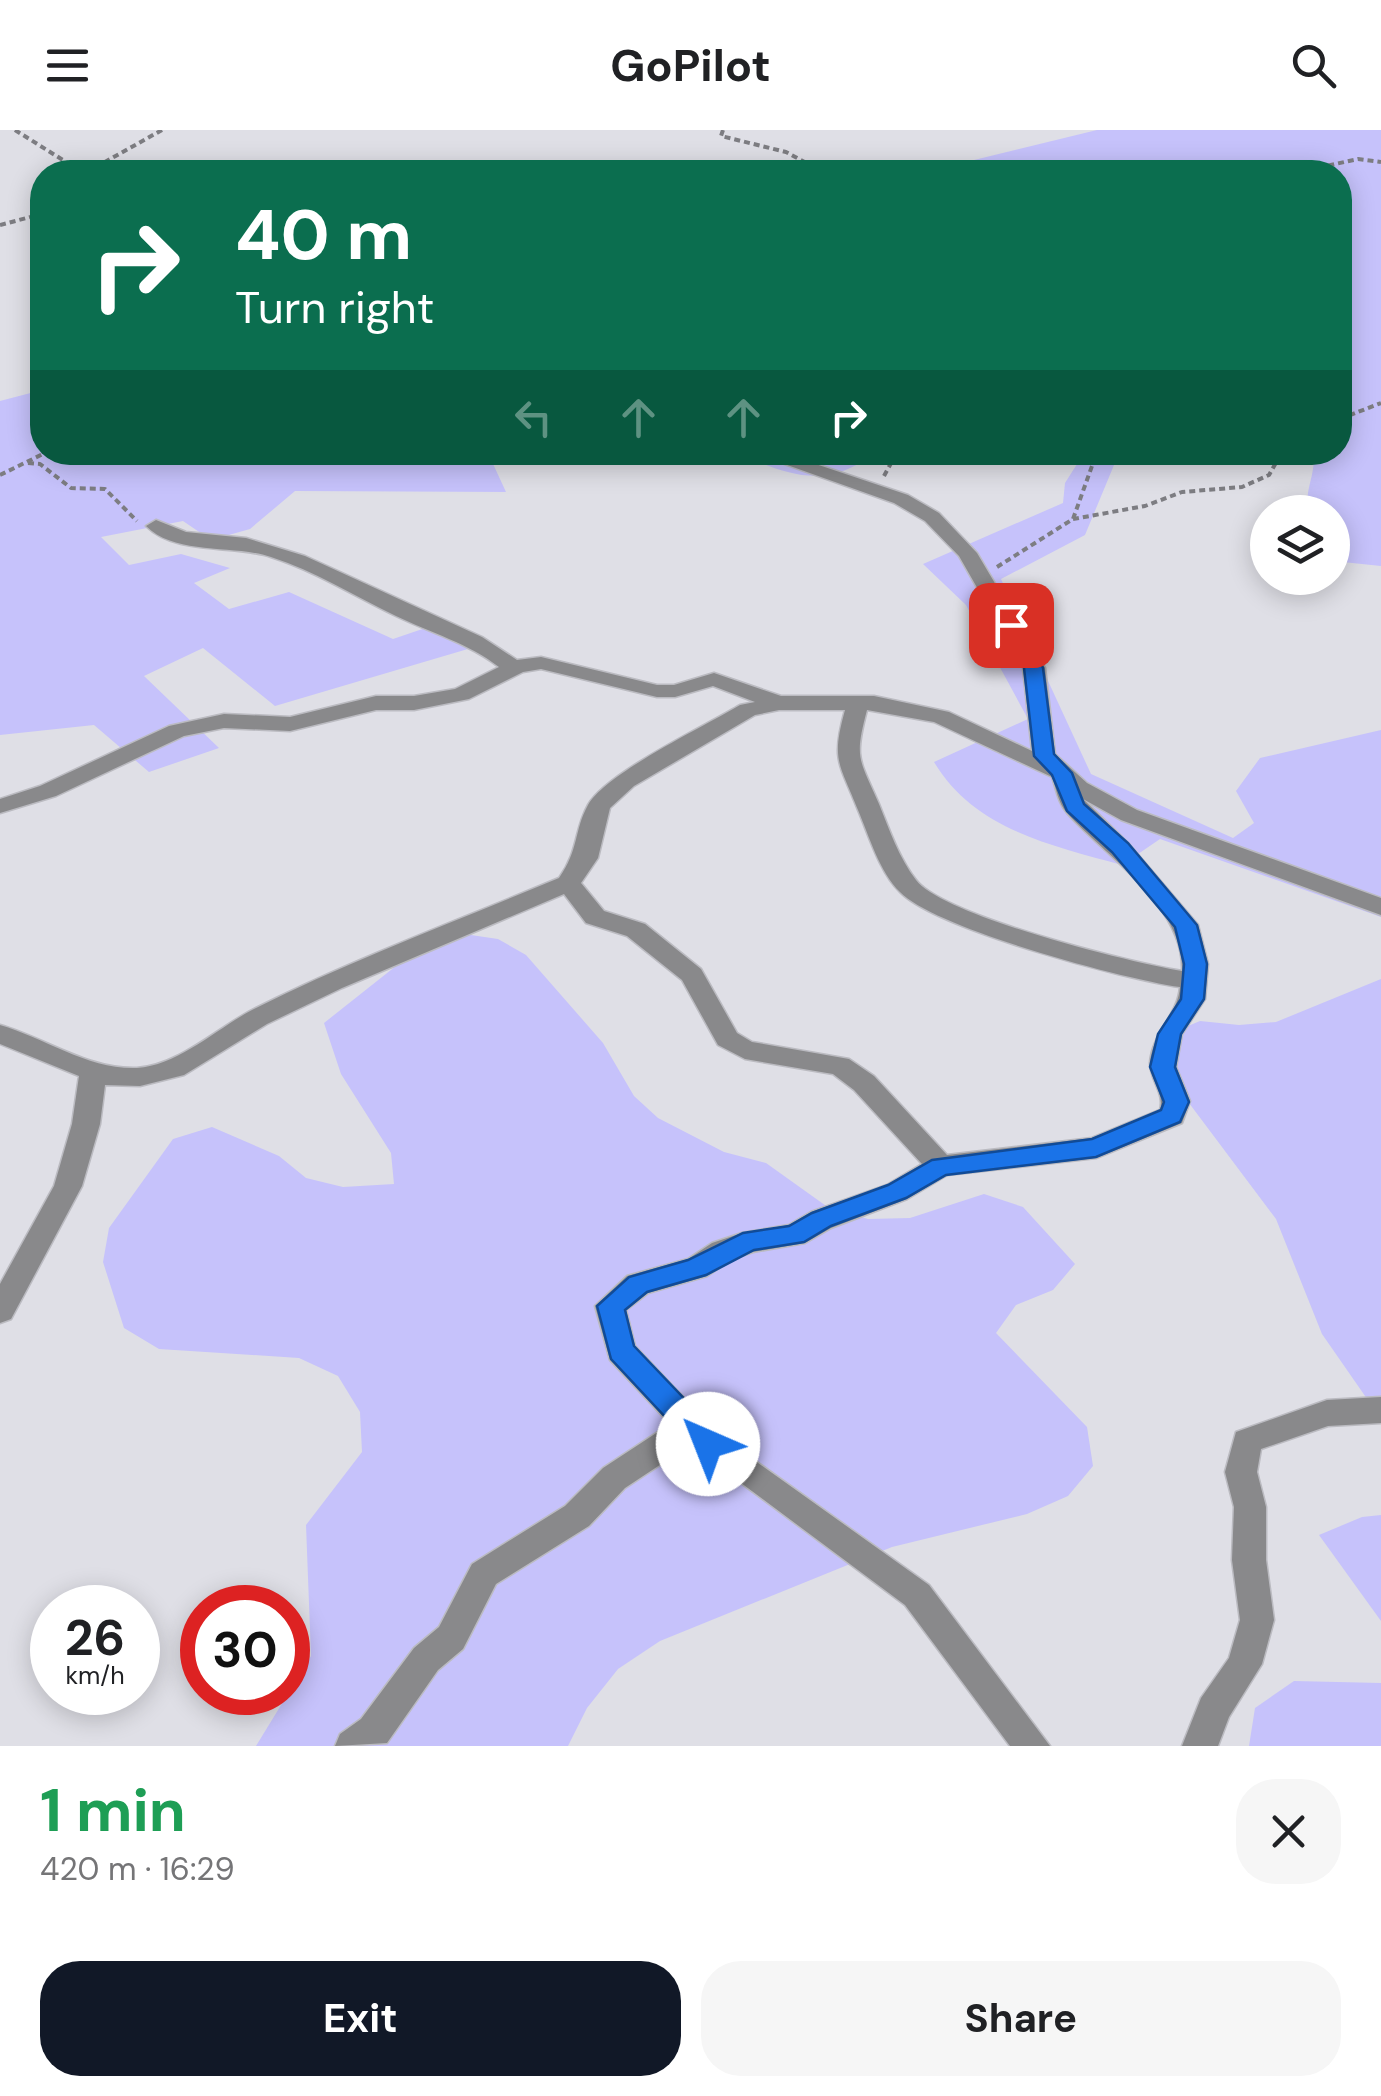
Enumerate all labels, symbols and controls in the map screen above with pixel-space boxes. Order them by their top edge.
text: GoPilot [610,36,771,95]
icon: menu [40,38,95,93]
icon: search [1286,38,1341,93]
text: 40 m [235,190,412,281]
icon: right [70,200,200,330]
text: Turn right [235,278,434,337]
icon: left [506,390,561,445]
icon: ahead [611,390,666,445]
icon: ahead [716,390,771,445]
icon: right [821,390,876,445]
map controls [1250,495,1350,595]
button: layers [1250,495,1350,595]
pin [969,583,1054,668]
icon: arrive [984,598,1039,653]
position arrow [656,1392,760,1496]
speed limit sign: 30 [180,1585,310,1715]
text: 26 [65,1605,125,1671]
text: km/h [65,1659,125,1692]
text: 1 min [40,1771,186,1850]
button: close [1236,1779,1341,1884]
text: 420 m · 16:29 [40,1848,235,1890]
button: Exit [40,1961,681,2076]
button: Share [701,1961,1341,2076]

